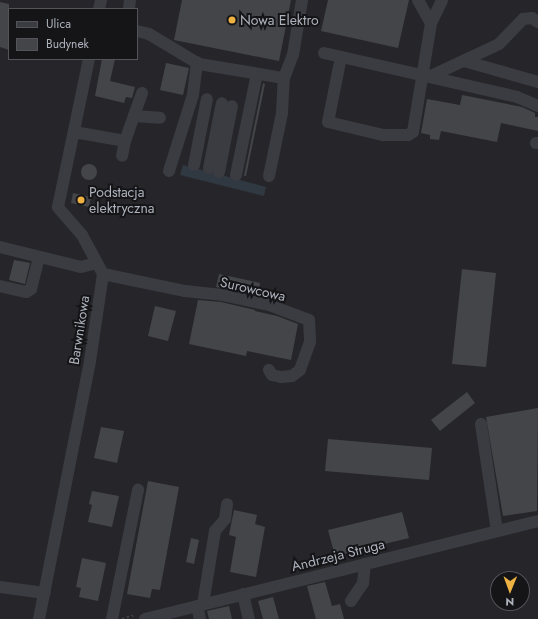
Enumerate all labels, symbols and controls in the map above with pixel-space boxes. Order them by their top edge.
legend [8,8,138,60]
place label: Nowa Elektro [240,12,319,28]
text: Ulica [46,15,71,33]
marker: Nowa Elektro [227,15,237,25]
text: Budynek [46,35,89,53]
place label: Podstacja elektryczna [89,184,155,216]
marker: Podstacja elektryczna [76,195,86,205]
street label: Surowcowa [219,273,287,305]
street label: Barwnikowa [65,294,93,366]
street label: Andrzeja Struga [290,535,386,575]
north arrow [490,571,530,611]
text: N [505,594,514,610]

